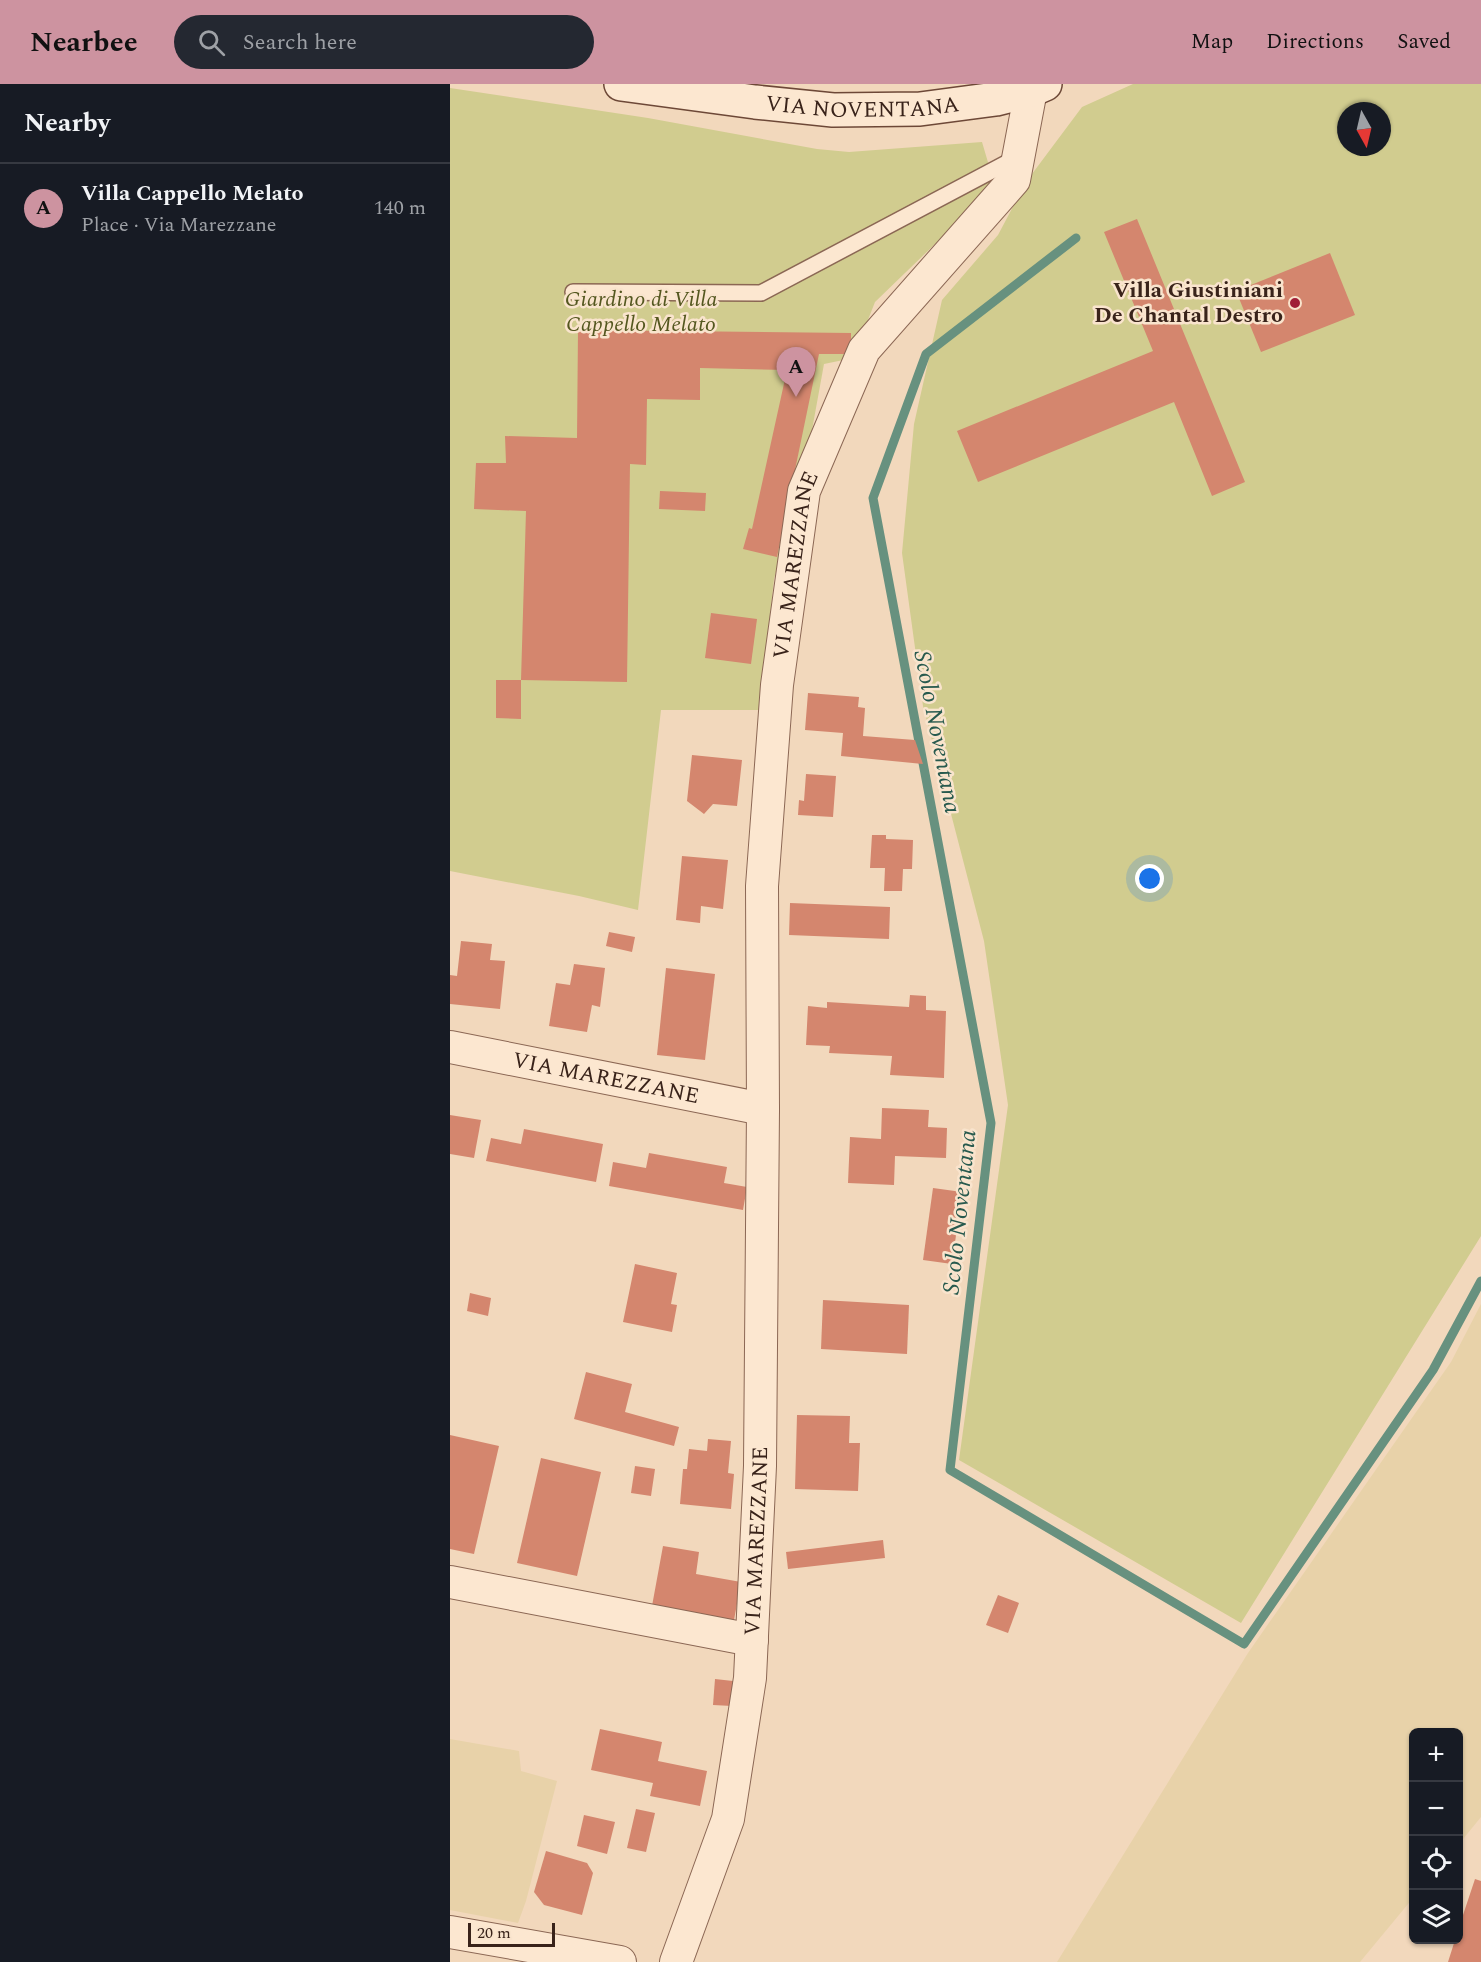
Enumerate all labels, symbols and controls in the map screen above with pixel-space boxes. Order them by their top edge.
search box [174,15,594,69]
text: Nearbee [30,21,138,64]
icon: search [195,26,228,59]
text: Search here [243,26,357,59]
text: Map [1191,26,1233,58]
text: Directions [1266,26,1364,58]
text: Saved [1397,26,1451,58]
street label: VIA NOVENTANA [764,87,961,127]
north arrow [1337,102,1391,156]
text: Nearby [24,103,110,143]
text: Villa Cappello Melato [81,177,304,210]
text: A [36,193,51,223]
text: 140 m [374,193,426,223]
text: Place · Via Marezzane [81,210,276,240]
place label: Villa Giustiniani De Chantal Destro [1094,274,1283,332]
park label: Giardino di Villa Cappello Melato [565,283,717,341]
marker: Villa Giustiniani De Chantal Destro [1288,296,1302,310]
pin: A [776,348,816,397]
street label: VIA MAREZZANE [764,466,827,661]
water label: Scolo Noventana [904,647,970,817]
your location [1135,864,1164,893]
street label: VIA MAREZZANE [510,1043,702,1113]
water label: Scolo Noventana [933,1128,987,1296]
street label: VIA MAREZZANE [736,1446,777,1637]
map controls [1409,1728,1463,1944]
button: + [1409,1728,1463,1782]
button: − [1409,1782,1463,1836]
button: locate [1409,1836,1463,1890]
button: layers [1409,1890,1463,1944]
scale bar [468,1920,555,1948]
text: 20 m [477,1921,511,1945]

